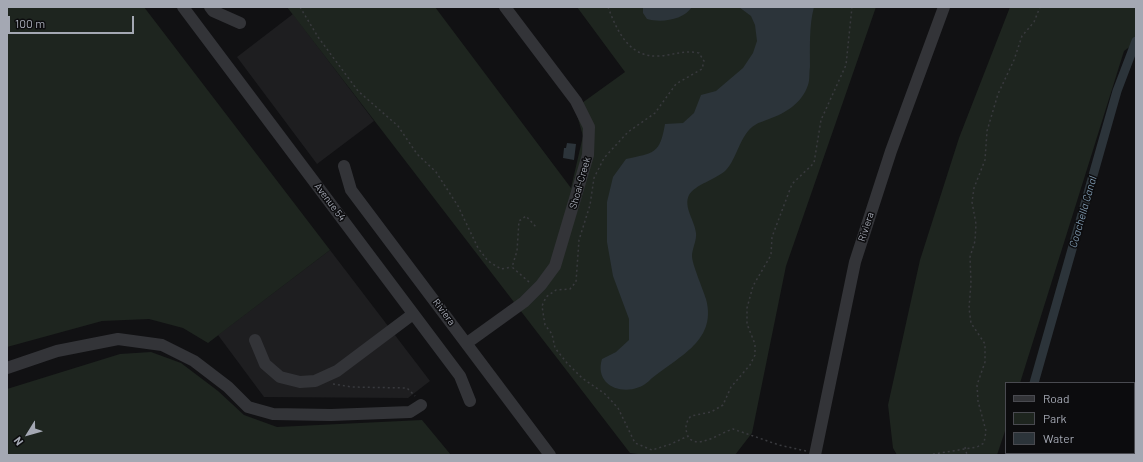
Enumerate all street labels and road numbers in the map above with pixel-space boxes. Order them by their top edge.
street label: Shoal-Creek [567,156,593,210]
street label: Avenue 54 [312,181,348,223]
street label: Riviera [856,211,876,243]
street label: Riviera [430,296,458,328]

